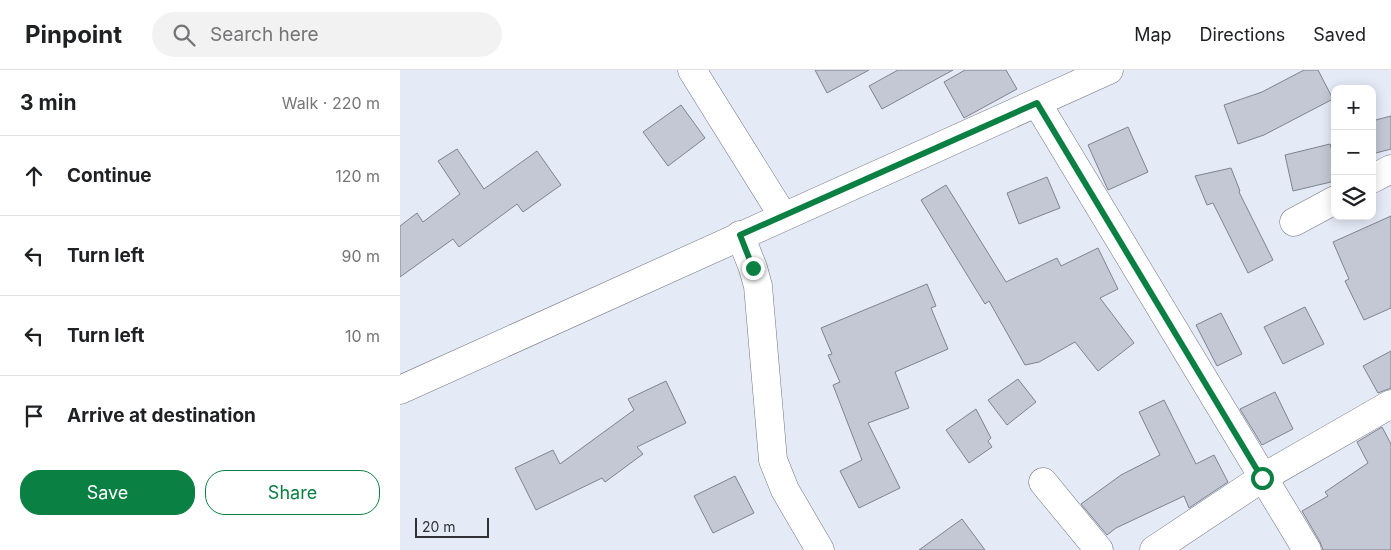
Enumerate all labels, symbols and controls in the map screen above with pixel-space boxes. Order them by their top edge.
search box [152,12,502,57]
text: Pinpoint [25,20,122,49]
icon: search [170,21,198,49]
text: Search here [210,23,319,46]
text: Map [1134,24,1172,45]
text: Directions [1200,24,1285,45]
text: Saved [1313,24,1366,45]
map controls [1331,85,1376,220]
button: + [1331,85,1376,130]
text: 3 min [20,90,76,115]
text: Walk · 220 m [282,93,380,113]
button: − [1331,130,1376,175]
icon: ahead [20,162,48,190]
text: Continue [67,164,152,187]
text: 120 m [335,166,380,186]
button: layers [1331,175,1376,220]
icon: left [20,242,48,270]
text: Turn left [67,244,145,267]
text: 90 m [341,246,380,266]
route end [742,257,765,280]
icon: left [20,322,48,350]
text: Turn left [67,324,145,347]
text: 10 m [345,326,380,346]
icon: arrive [20,402,48,430]
text: Arrive at destination [67,404,256,427]
route start [1251,467,1274,490]
button: Save [20,470,195,515]
button: Share [205,470,380,515]
scale bar [415,515,489,538]
text: 20 m [422,518,456,535]

